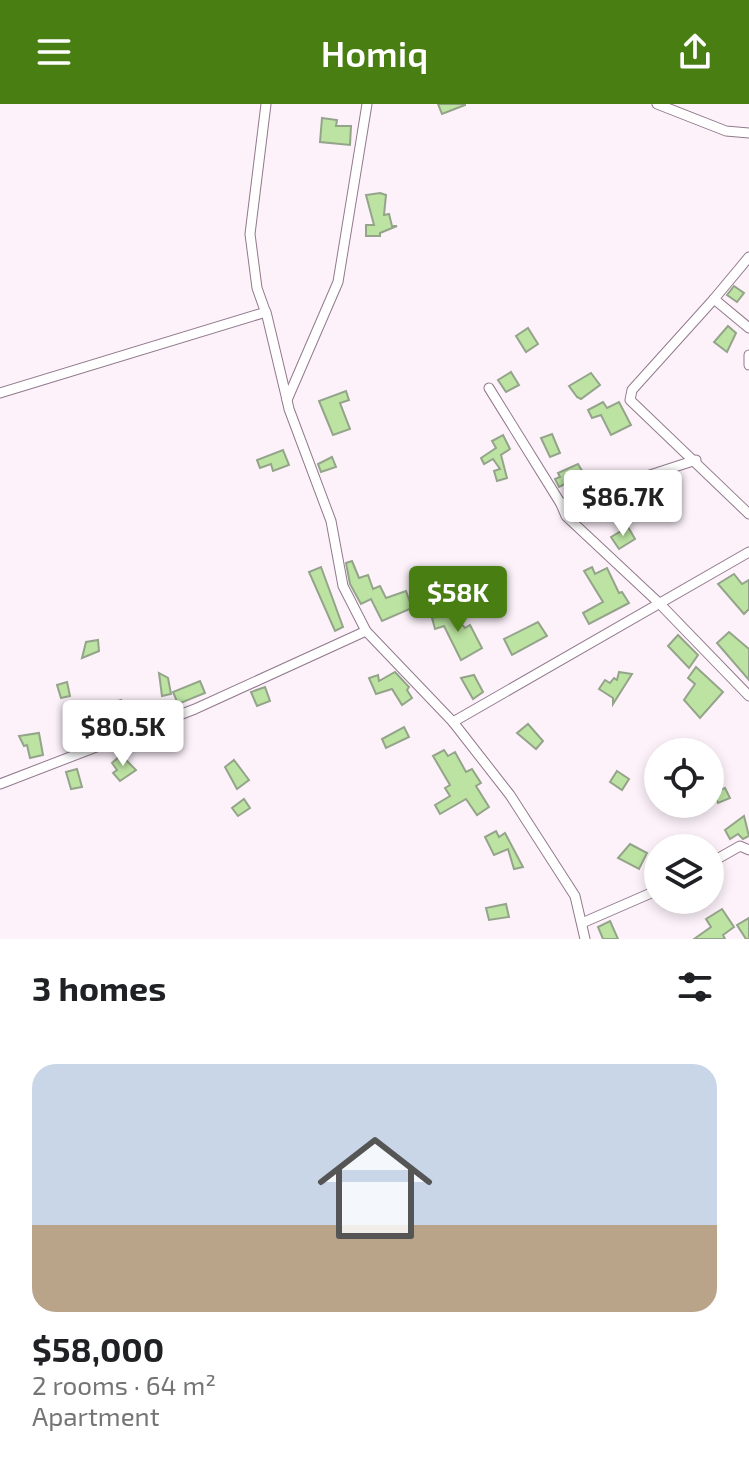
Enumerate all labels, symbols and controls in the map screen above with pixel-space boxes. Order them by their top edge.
icon: menu [32,30,76,74]
icon: share [673,30,717,74]
text: Homiq [321,31,428,74]
pin: $86.7K [558,470,688,538]
text: $86.7K [582,480,664,511]
pin: $58K [411,566,505,634]
text: $58K [427,576,489,607]
pin: $80.5K [58,700,188,768]
text: $80.5K [81,710,165,741]
map controls [644,738,724,914]
button: locate [644,738,724,818]
button: layers [644,834,724,914]
icon: filters [673,965,717,1009]
text: 3 homes [32,967,166,1008]
icon: home [303,1116,447,1260]
text: $58,000 [32,1328,164,1369]
text: 2 rooms · 64 m² [32,1369,216,1400]
text: Apartment [32,1400,160,1431]

